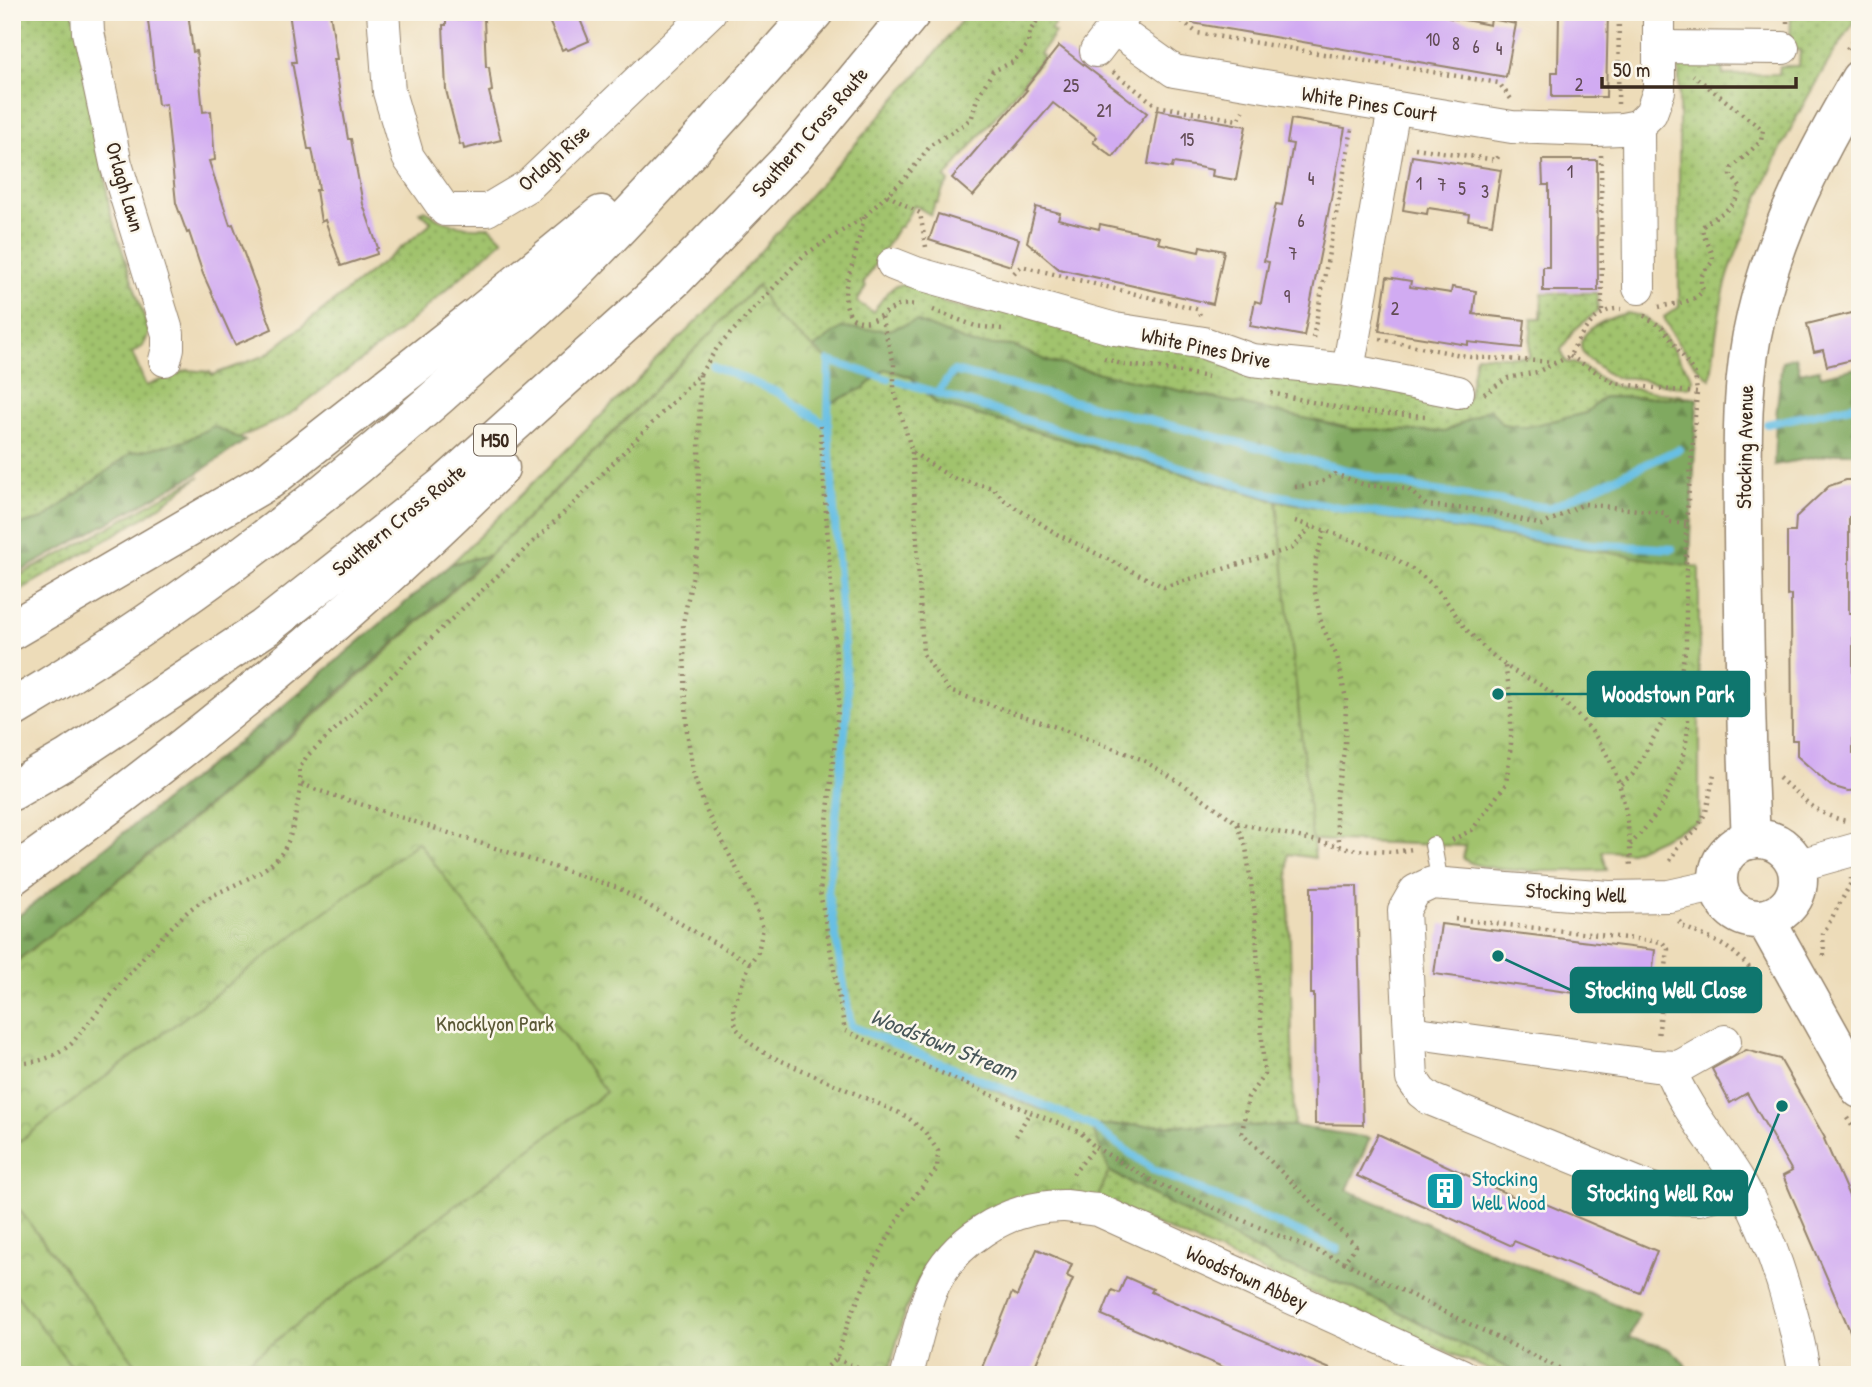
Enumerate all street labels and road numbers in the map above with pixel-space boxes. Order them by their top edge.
street label: Southern Cross Route [745,60,874,203]
street label: White Pines Court [1300,79,1439,129]
street label: Orlagh Rise [512,118,596,198]
street label: Orlagh Lawn [99,139,152,235]
street label: White Pines Drive [1139,320,1274,375]
street label: Stocking Avenue [1729,385,1760,509]
road number: M50 [474,424,516,456]
street label: Southern Cross Route [326,457,472,583]
street label: Stocking Well [1525,875,1628,910]
street label: Woodstown Abbey [1182,1238,1313,1317]

